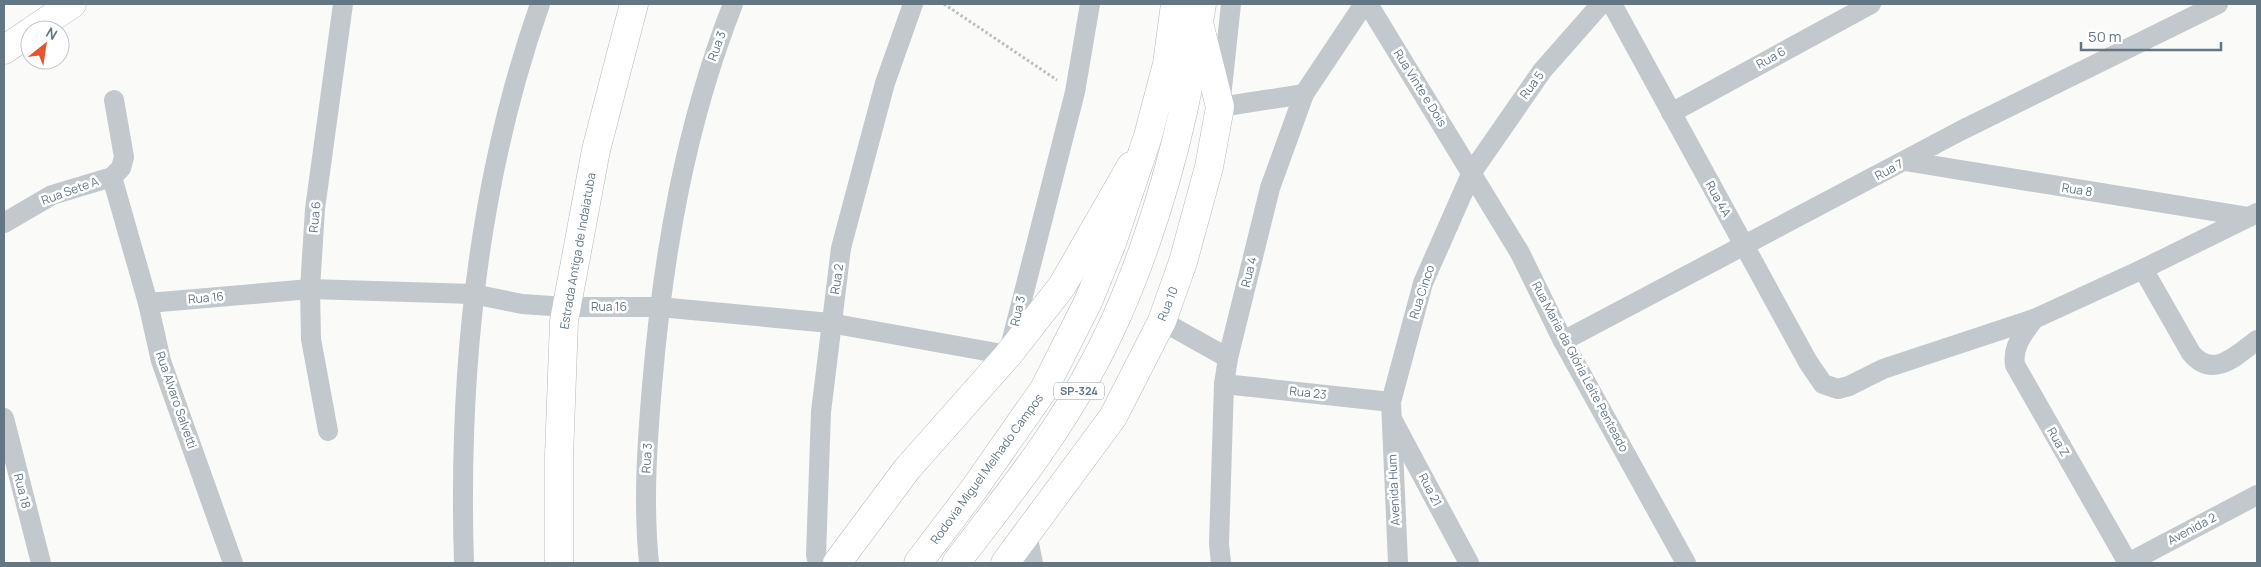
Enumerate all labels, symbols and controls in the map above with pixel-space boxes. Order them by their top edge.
north arrow [20,20,70,70]
scale bar [2081,20,2221,52]
text: N [43,23,61,44]
text: 50 m [2088,26,2122,47]
street label: Rua 3 [703,29,730,63]
street label: Rua 6 [1753,43,1789,73]
street label: Rua Vinte e Dois [1390,46,1451,130]
street label: Rua 5 [1516,67,1548,102]
street label: Rua 7 [1872,155,1906,184]
street label: Estrada Antiga de Indaiatuba [555,171,600,331]
street label: Rua Sete A [39,172,101,209]
street label: Rua 4A [1702,178,1735,220]
street label: Rua 8 [2061,179,2094,200]
street label: Rua 6 [305,201,324,233]
street label: Rua 4 [1237,255,1260,289]
street label: Rua 2 [826,262,847,295]
street label: Rua Cinco [1405,263,1438,321]
street label: Rua Maria da Glória Leite Penteado [1528,279,1633,455]
street label: Rua 10 [1153,284,1182,324]
street label: Rua 16 [187,287,225,308]
street label: Rua 3 [1006,294,1029,328]
street label: Rua 16 [591,298,627,315]
street label: Rua Alvaro Salvetti [152,349,201,451]
road number: SP-324 [1054,382,1104,400]
street label: Rua 23 [1289,382,1327,403]
street label: Rodovia Miguel Melhado Campos [926,390,1047,547]
street label: Rua Z [2043,424,2074,459]
street label: Rua 3 [637,442,656,474]
street label: Avenida Hum [1383,454,1404,526]
street label: Rua 21 [1415,470,1446,509]
street label: Rua 18 [10,472,35,510]
street label: Avenida 2 [2164,509,2219,548]

